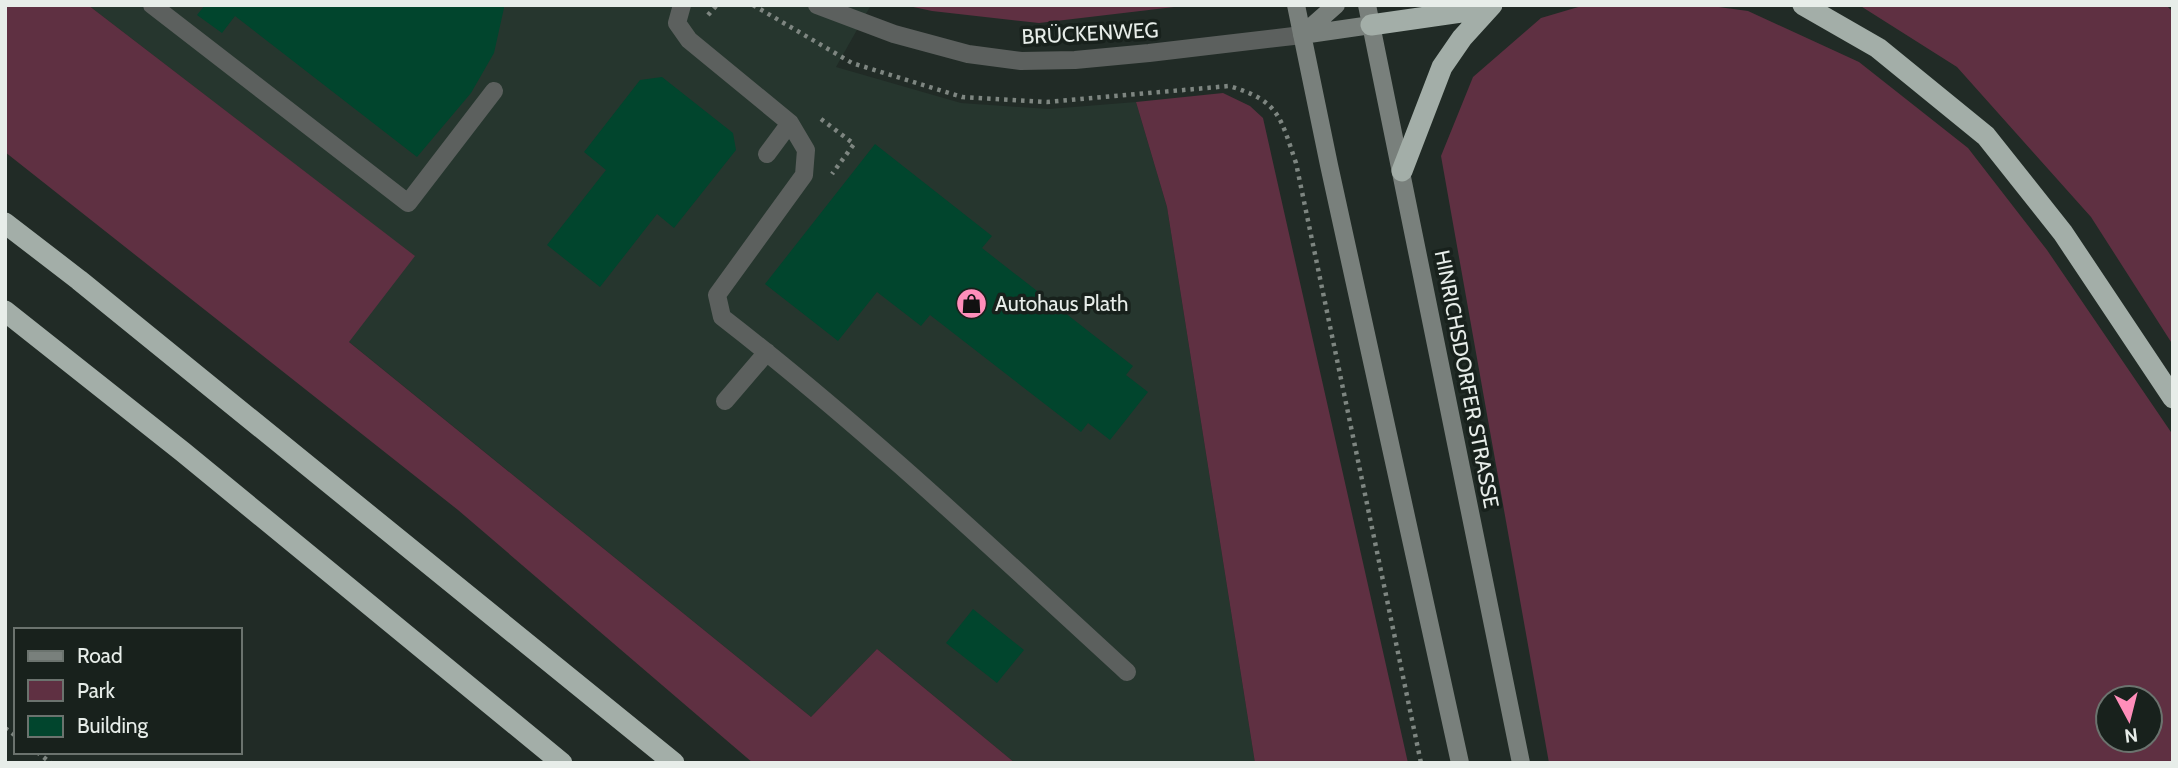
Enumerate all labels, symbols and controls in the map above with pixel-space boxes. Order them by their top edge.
street label: BRÜCKENWEG [1021,17,1159,49]
street label: HINRICHSDORFER STRASSE [1430,248,1504,510]
shop icon: Autohaus Plath [955,286,989,320]
place label: Autohaus Plath [995,291,1128,316]
legend [14,628,242,754]
text: Road [77,643,123,668]
text: Park [77,678,115,703]
north arrow [2094,684,2164,754]
text: Building [77,713,149,738]
text: N [2123,723,2139,748]

